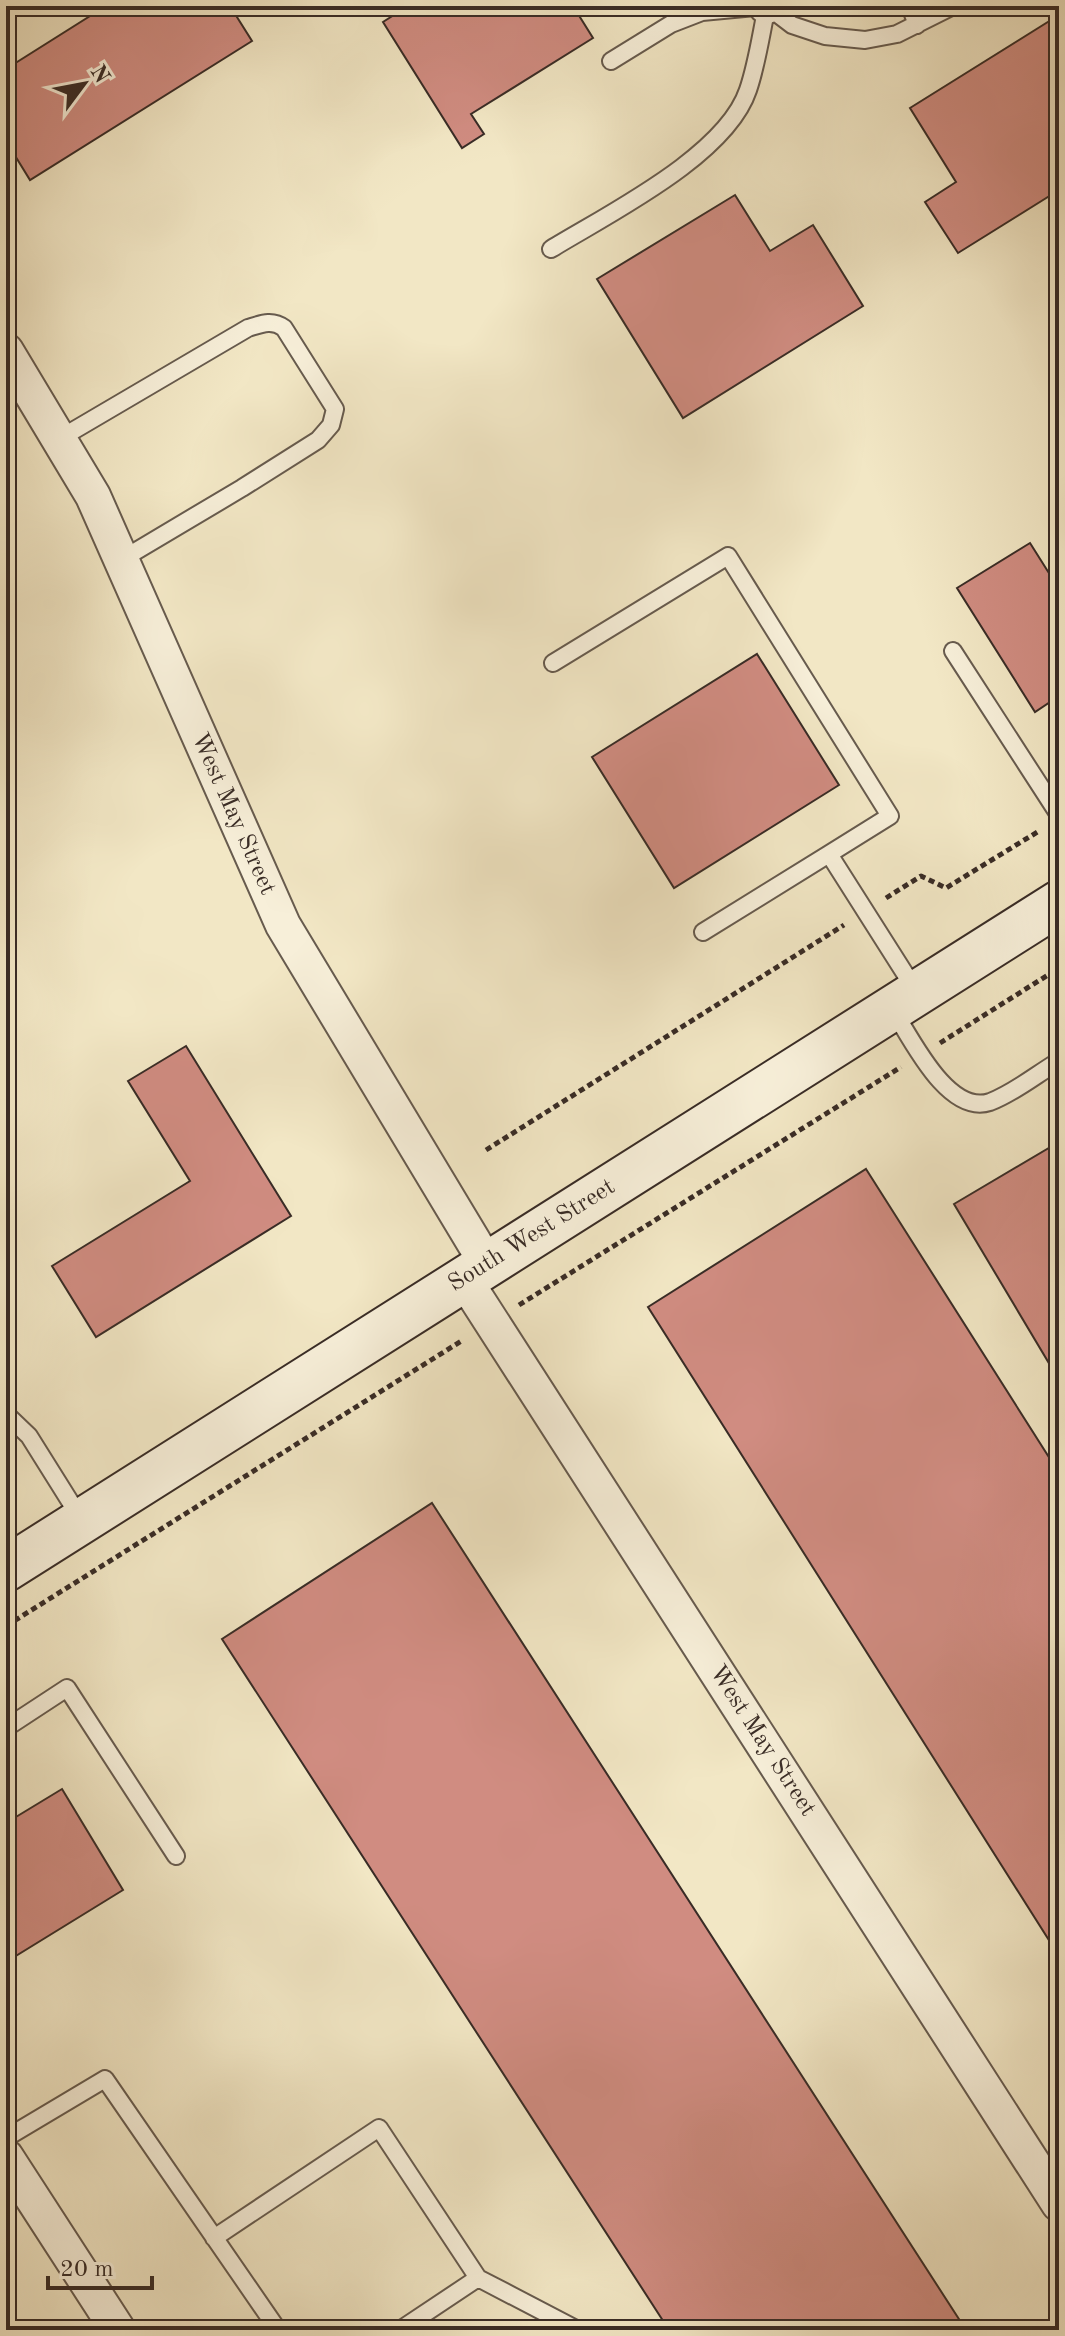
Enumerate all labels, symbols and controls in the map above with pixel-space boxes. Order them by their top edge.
north arrow [44,44,124,124]
text: N [85,62,113,88]
street label: West May Street [187,729,279,899]
street label: South West Street [445,1175,619,1297]
street label: West May Street [704,1661,820,1821]
scale bar [48,2240,152,2290]
text: 20 m [60,2258,114,2282]

